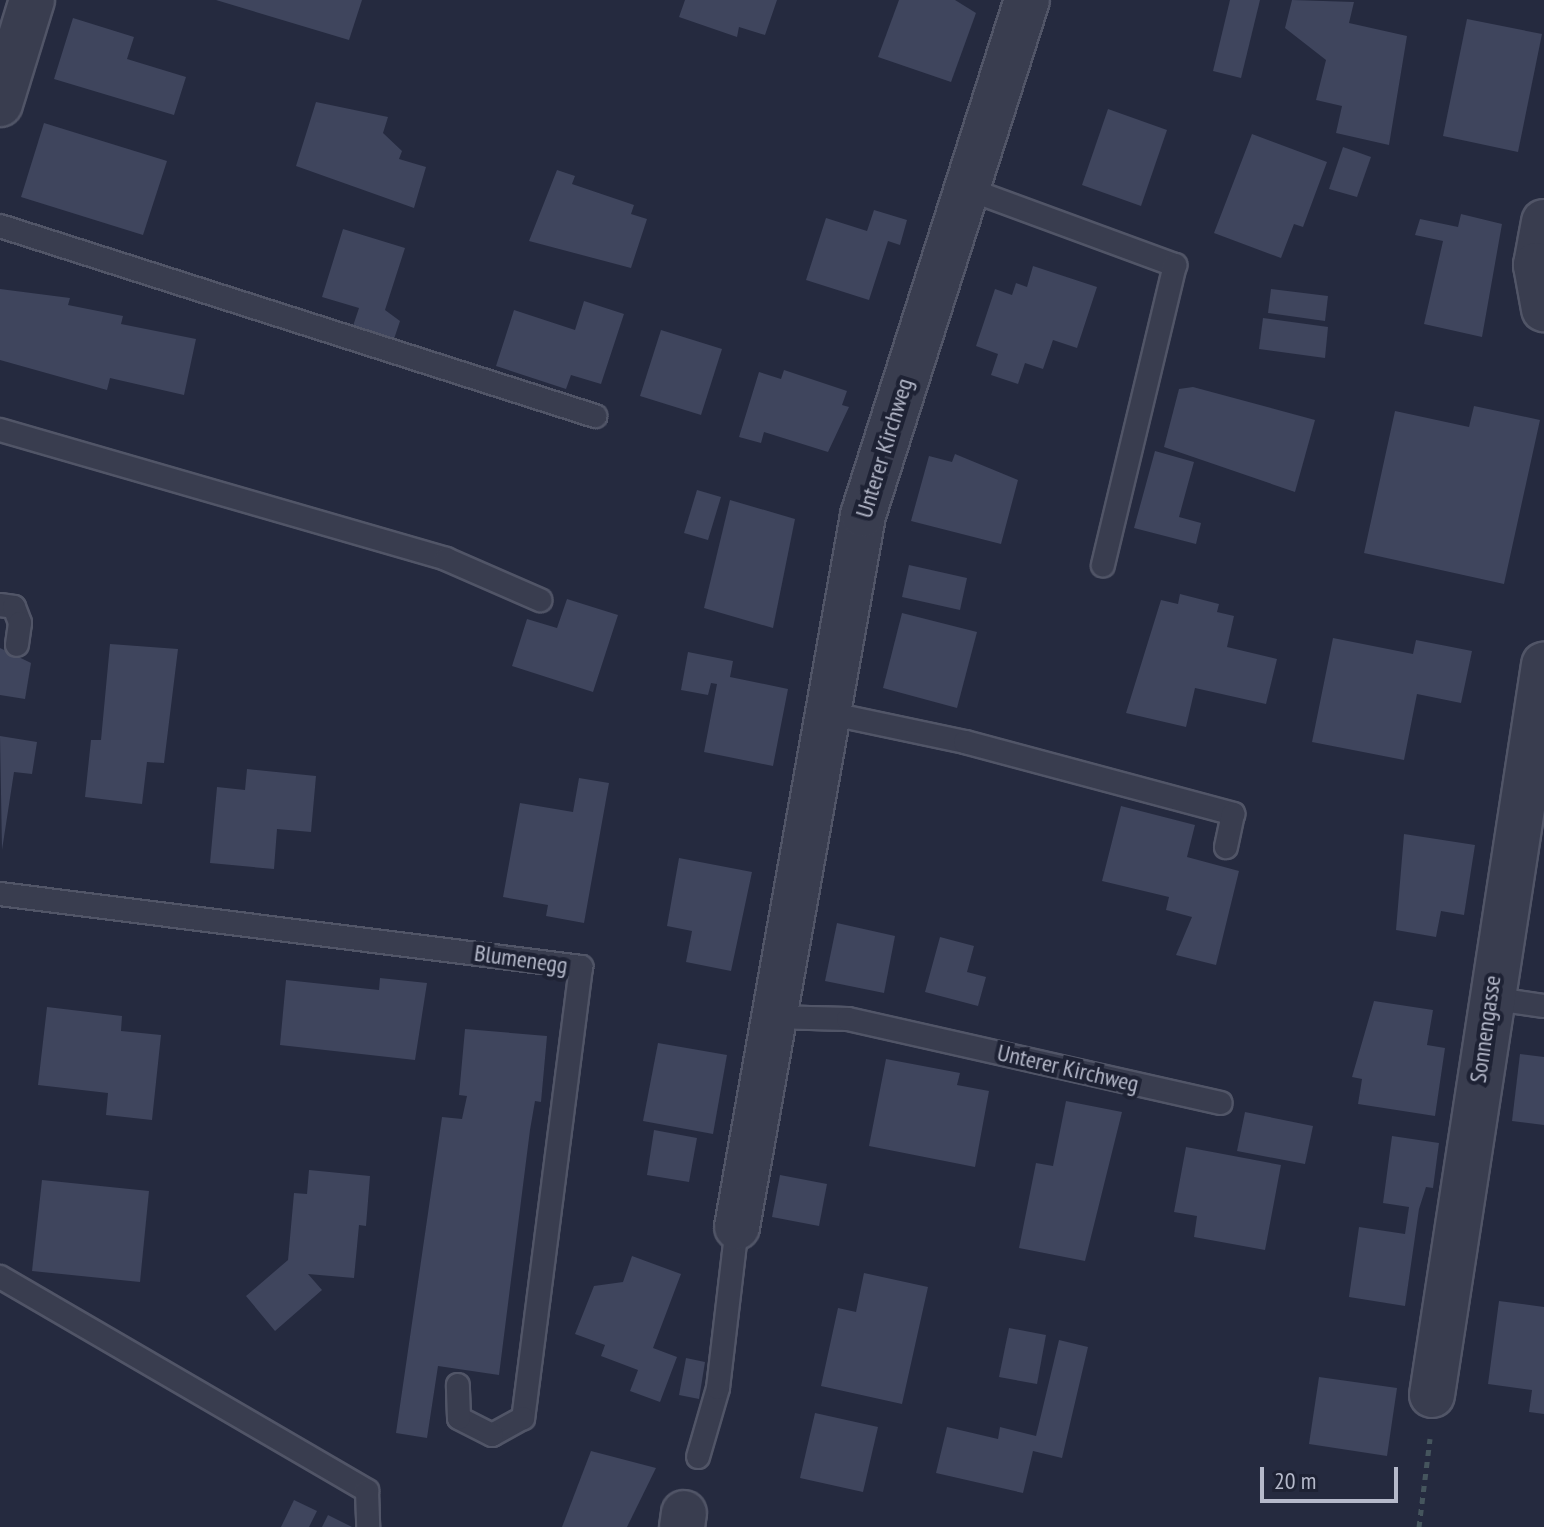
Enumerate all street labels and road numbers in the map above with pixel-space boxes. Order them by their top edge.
street label: Unterer Kirchweg [849,375,919,521]
street label: Blumenegg [473,938,569,980]
street label: Sonnengasse [1463,973,1507,1085]
street label: Unterer Kirchweg [994,1038,1142,1098]

